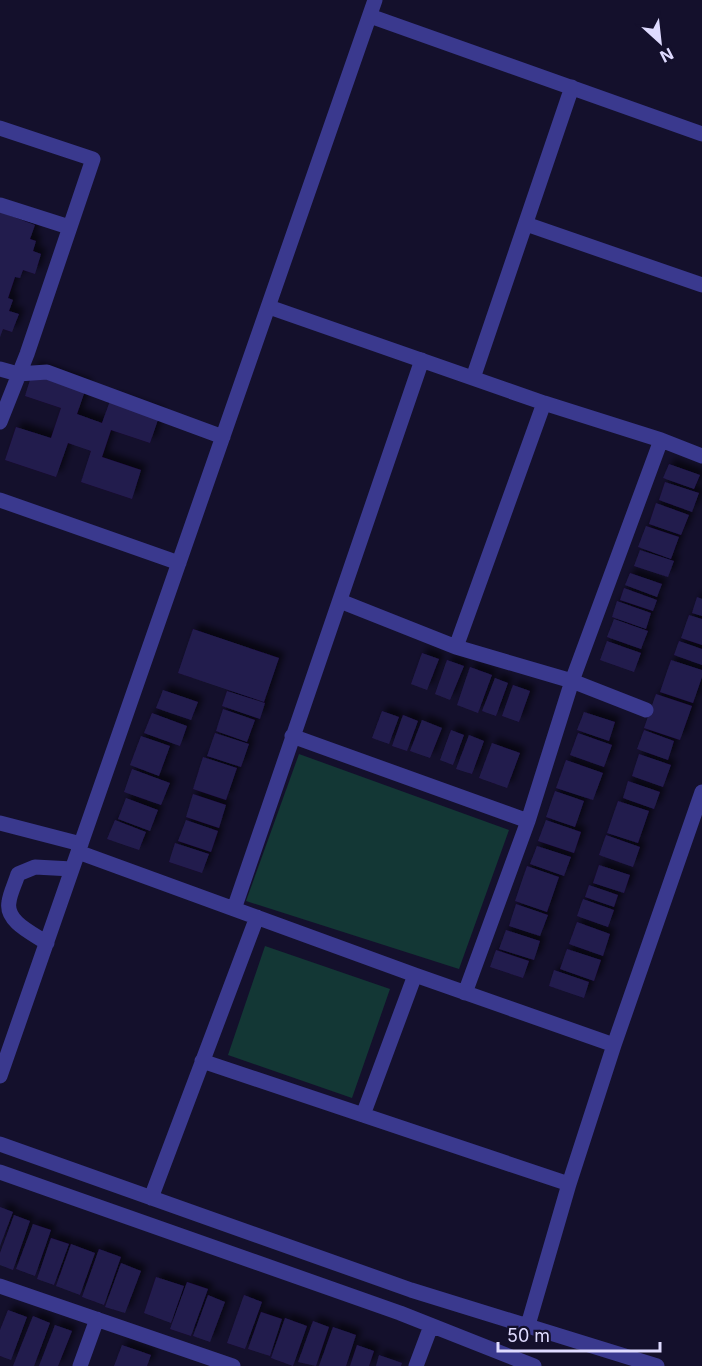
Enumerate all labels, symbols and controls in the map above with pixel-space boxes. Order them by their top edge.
north arrow [630,12,690,72]
text: N [657,44,677,67]
scale bar [498,1315,660,1353]
text: 50 m [507,1325,550,1346]

